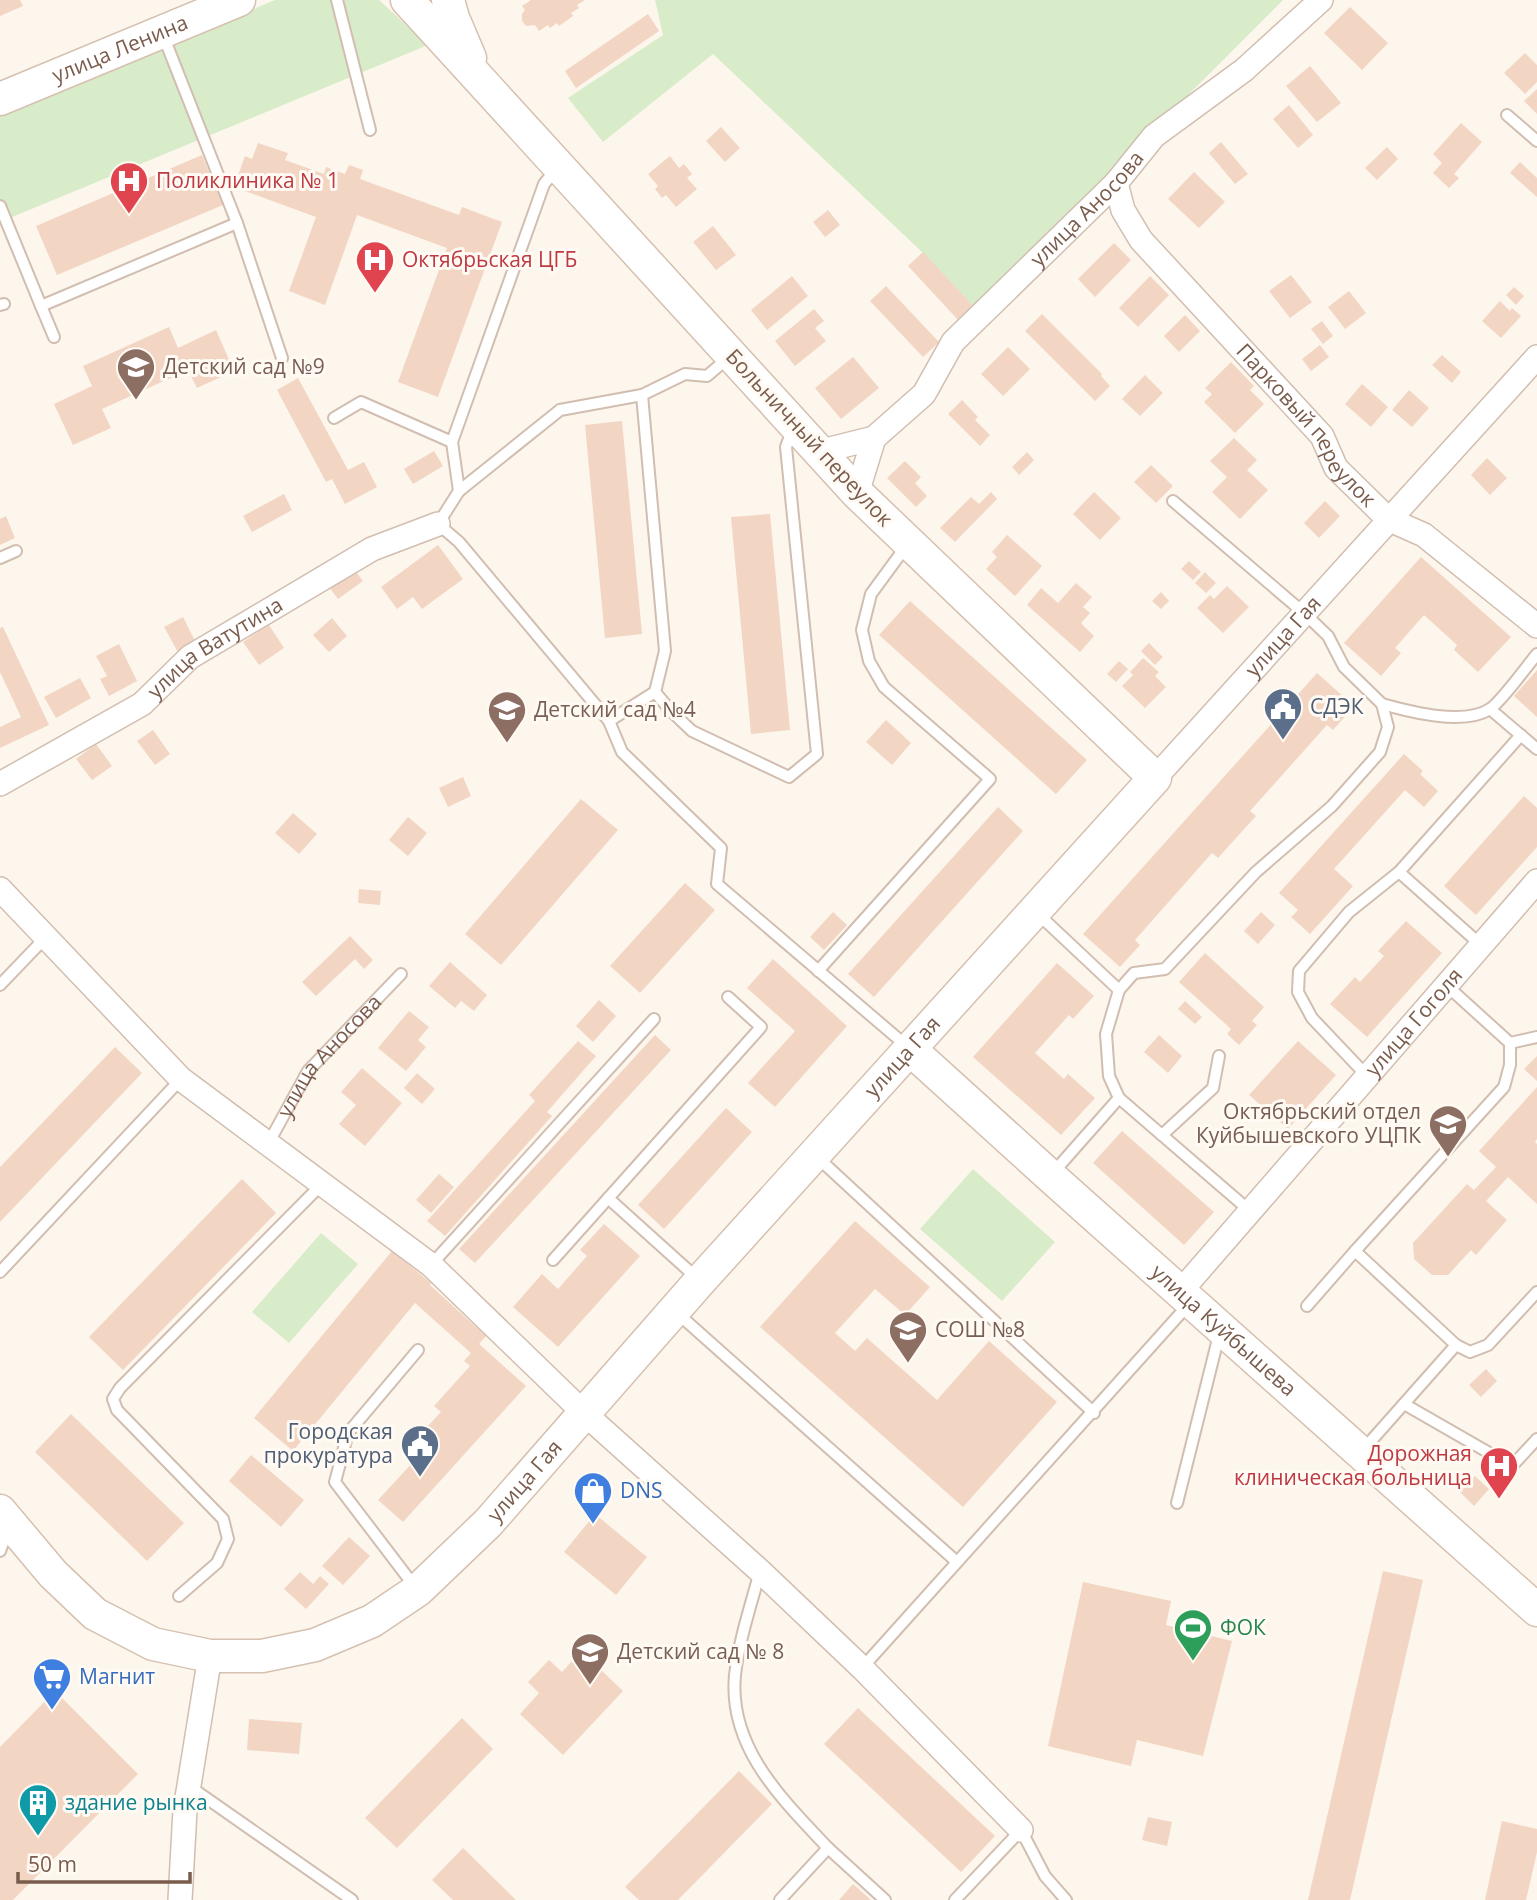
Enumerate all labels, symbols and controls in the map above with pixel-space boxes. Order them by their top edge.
street label: улица Ленина [48,8,192,89]
street label: улица Аносова [1024,145,1150,272]
hospital icon: Поликлиника № 1 [108,160,150,215]
place label: Поликлиника № 1 [156,166,339,194]
hospital icon: Октябрьская ЦГБ [354,239,396,294]
place label: Октябрьская ЦГБ [402,245,577,273]
street label: Парковый переулок [1231,337,1383,513]
street label: Больничный переулок [720,343,900,532]
school or university icon: Детский сад №9 [115,346,157,401]
place label: Детский сад №9 [163,352,325,380]
street label: улица Гая [1238,589,1327,682]
street label: улица Ватутина [141,590,288,704]
public building icon: СДЭК [1262,686,1304,741]
school or university icon: Детский сад №4 [486,689,528,744]
place label: СДЭК [1310,692,1364,720]
place label: Детский сад №4 [534,695,696,723]
street label: улица Гоголя [1358,962,1468,1082]
street label: улица Аносова [270,988,387,1122]
street label: улица Гая [858,1010,946,1103]
place label: Октябрьский отдел Куйбышевского УЦПК [1196,1097,1421,1149]
school or university icon: Октябрьский отдел Куйбышевского УЦПК [1427,1103,1469,1158]
street label: улица Куйбышева [1145,1258,1303,1402]
school or university icon: СОШ №8 [887,1309,929,1364]
place label: СОШ №8 [935,1315,1025,1343]
place label: Городская прокуратура [264,1417,393,1469]
public building icon: Городская прокуратура [399,1423,441,1478]
street label: улица Гая [480,1433,568,1527]
place label: Дорожная клиническая больница [1234,1439,1472,1491]
hospital icon: Дорожная клиническая больница [1478,1445,1520,1500]
shop icon: DNS [572,1470,614,1525]
place label: DNS [620,1476,663,1504]
sports icon: ФОК [1172,1607,1214,1662]
place label: ФОК [1220,1613,1266,1641]
school or university icon: Детский сад № 8 [569,1631,611,1686]
place label: Детский сад № 8 [617,1637,784,1665]
supermarket icon: Магнит [31,1656,73,1711]
place label: Магнит [79,1662,155,1690]
building icon: здание рынка [17,1782,59,1837]
place label: здание рынка [65,1788,208,1816]
scale bar [18,1840,189,1884]
text: 50 m [28,1850,77,1878]

